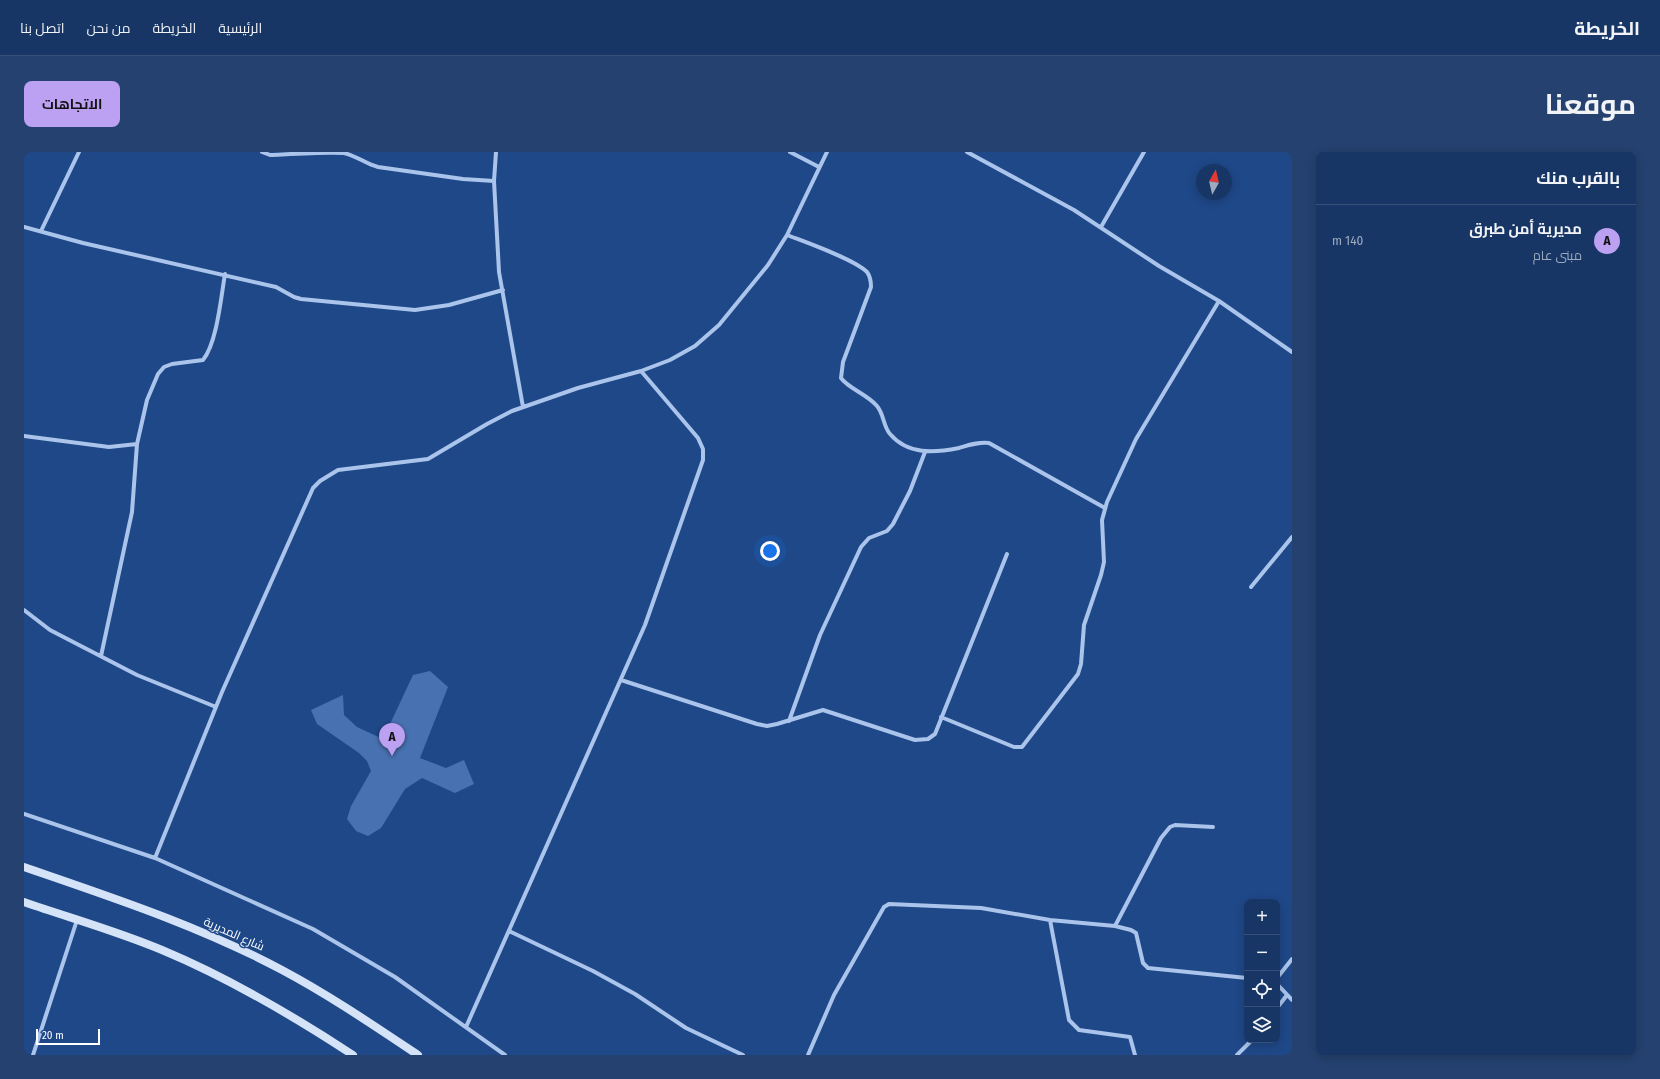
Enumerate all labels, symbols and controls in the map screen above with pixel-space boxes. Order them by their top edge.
text: الخريطة [1574,17,1640,40]
text: اتصل بنا [20,20,65,37]
text: من نحن [87,20,131,37]
text: الخريطة [153,20,196,37]
text: الرئيسية [218,20,262,37]
button: الاتجاهات [24,81,120,127]
text: موقعنا [1545,88,1636,121]
north arrow [1196,164,1232,200]
text: بالقرب منك [1536,168,1620,189]
text: مديرية أمن طبرق [1469,220,1582,238]
text: 140 m [1332,233,1363,248]
text: A [1603,233,1611,248]
text: مبنى عام [1533,248,1582,263]
your location [760,541,780,561]
pin: A [379,723,405,756]
map controls [1244,899,1280,1043]
button: + [1244,899,1280,935]
street label: شارع المديرية [201,914,267,955]
button: − [1244,935,1280,971]
button: locate [1244,971,1280,1007]
button: layers [1244,1007,1280,1043]
scale bar [36,1027,100,1046]
text: 20 m [42,1029,64,1042]

